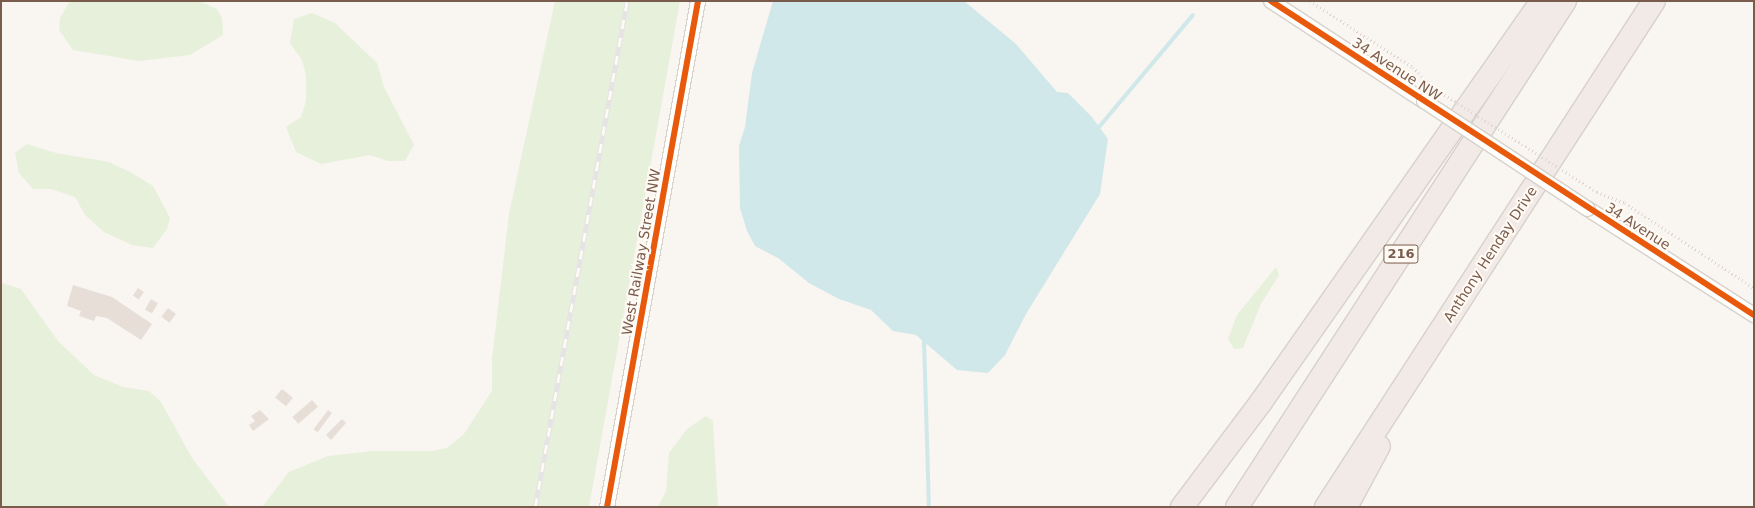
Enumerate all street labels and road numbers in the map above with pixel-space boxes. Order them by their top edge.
street label: 34 Avenue NW [1349,34,1445,104]
street label: West Railway Street NW [618,167,664,337]
street label: Anthony Henday Drive [1440,183,1540,325]
street label: 34 Avenue [1602,199,1674,253]
road number: 216 [1383,243,1419,265]

